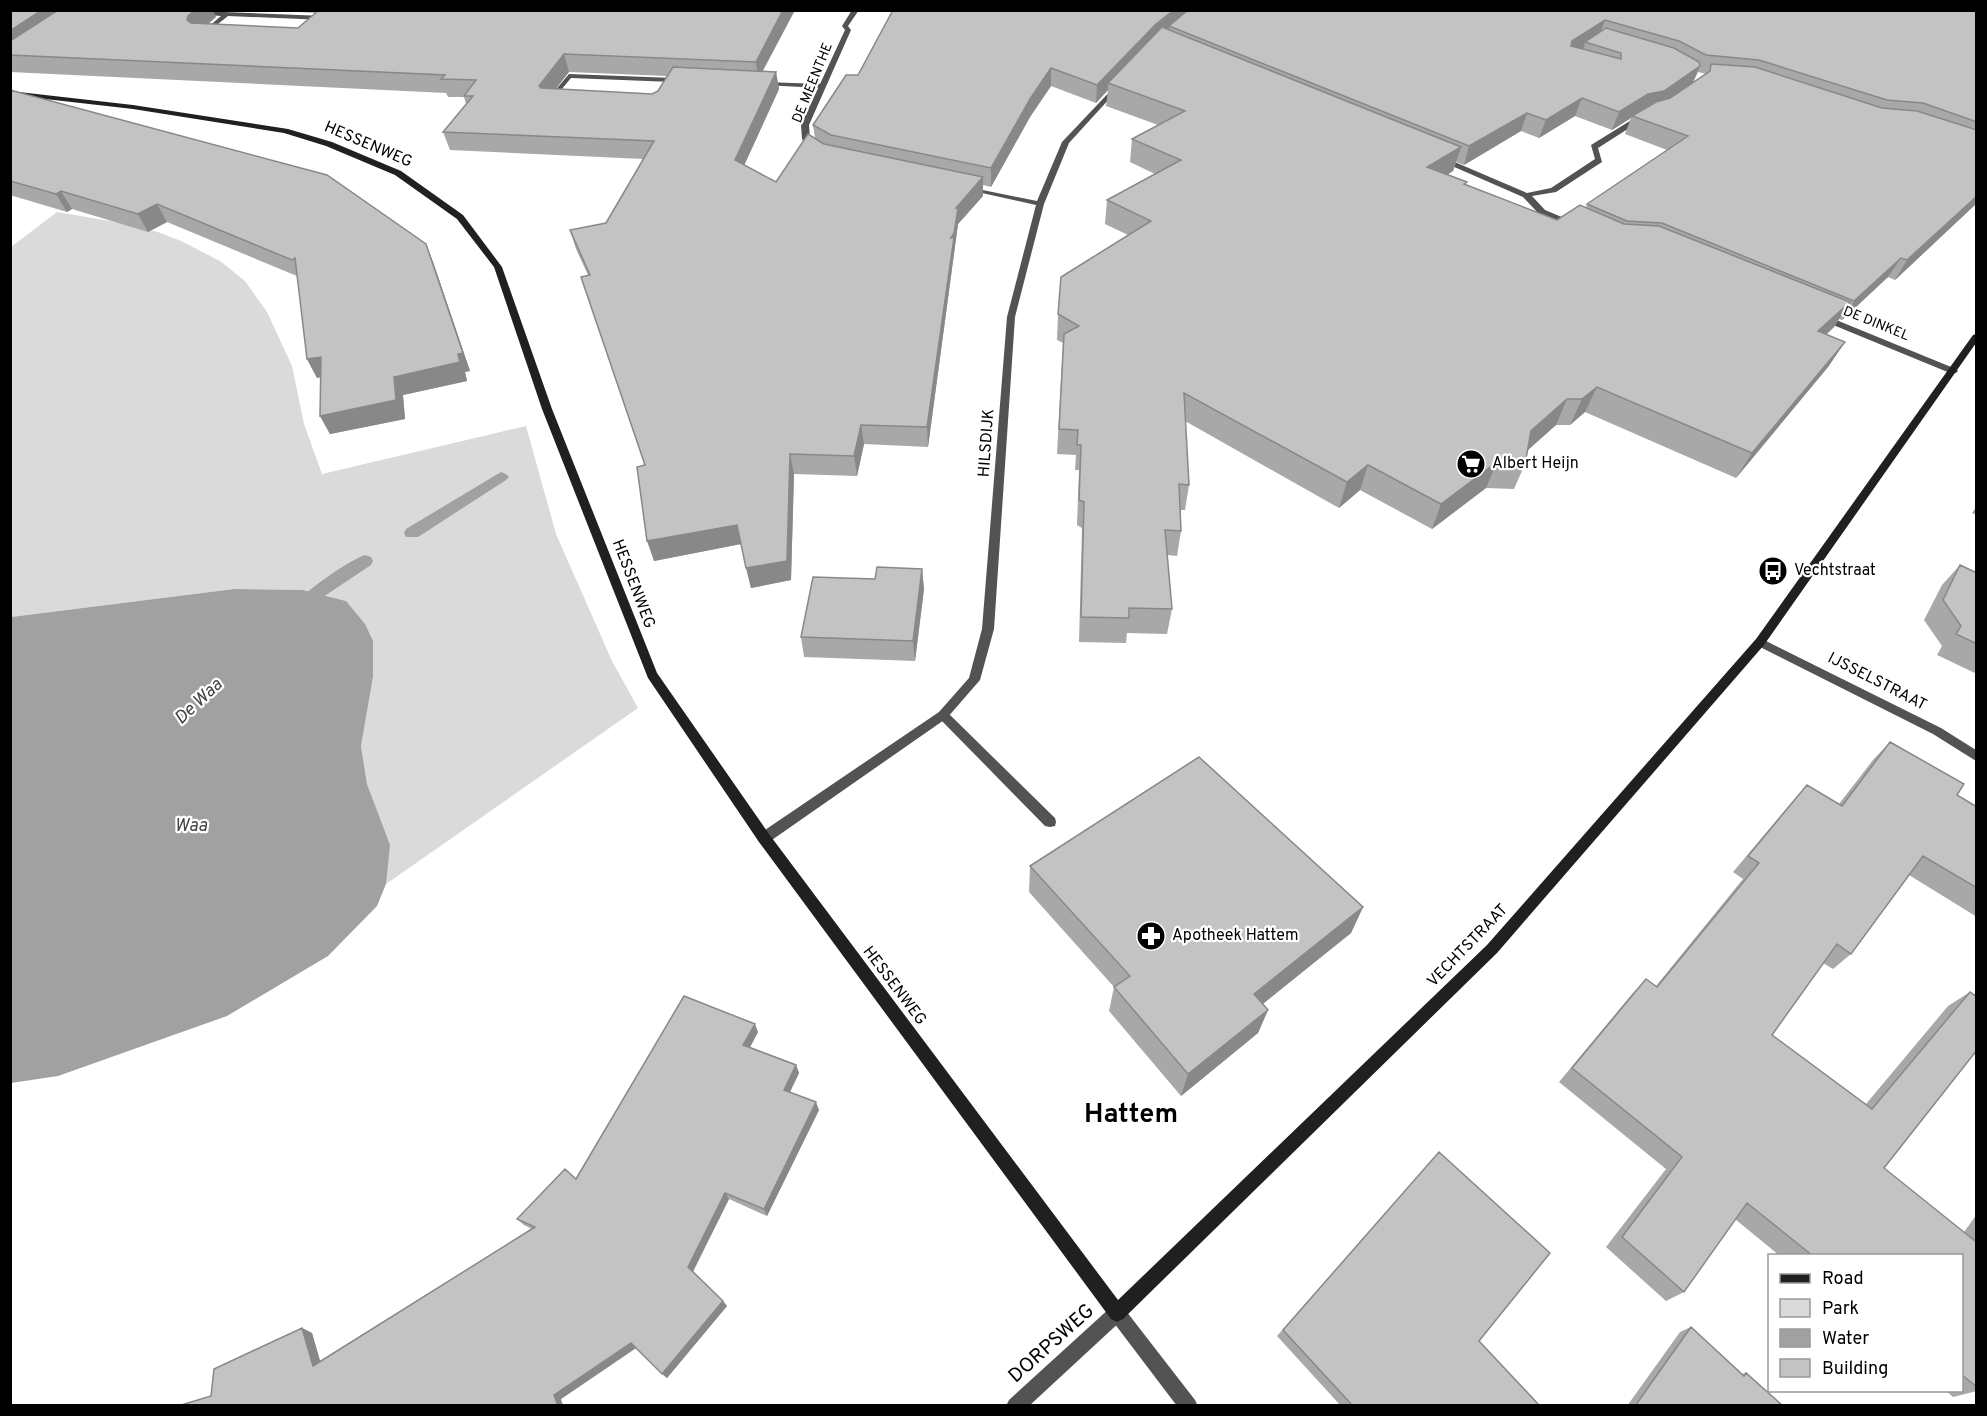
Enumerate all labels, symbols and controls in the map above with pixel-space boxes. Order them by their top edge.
street label: DE MEENTHE [789,40,837,126]
street label: HESSENWEG [321,117,415,173]
street label: DE DINKEL [1840,303,1912,345]
street label: HILSDIJK [975,408,999,478]
supermarket icon: Albert Heijn [1455,448,1487,480]
place label: Albert Heijn [1492,454,1579,474]
street label: HESSENWEG [607,537,659,631]
bus stop icon: Vechtstraat [1757,555,1789,587]
place label: Vechtstraat [1794,561,1876,581]
street label: IJSSELSTRAAT [1824,648,1930,716]
water label: De Waa [170,674,228,730]
water label: Waa [175,815,208,838]
street label: VECHTSTRAAT [1423,900,1513,992]
pharmacy icon: Apotheek Hattem [1135,920,1167,952]
place label: Apotheek Hattem [1172,926,1299,946]
street label: HESSENWEG [858,943,930,1029]
district label: Hattem [1084,1098,1178,1132]
legend [1768,1254,1963,1392]
text: Road [1822,1268,1864,1291]
text: Park [1822,1298,1859,1321]
street label: DORPSWEG [1004,1299,1100,1389]
text: Water [1822,1328,1869,1351]
text: Building [1822,1358,1888,1381]

